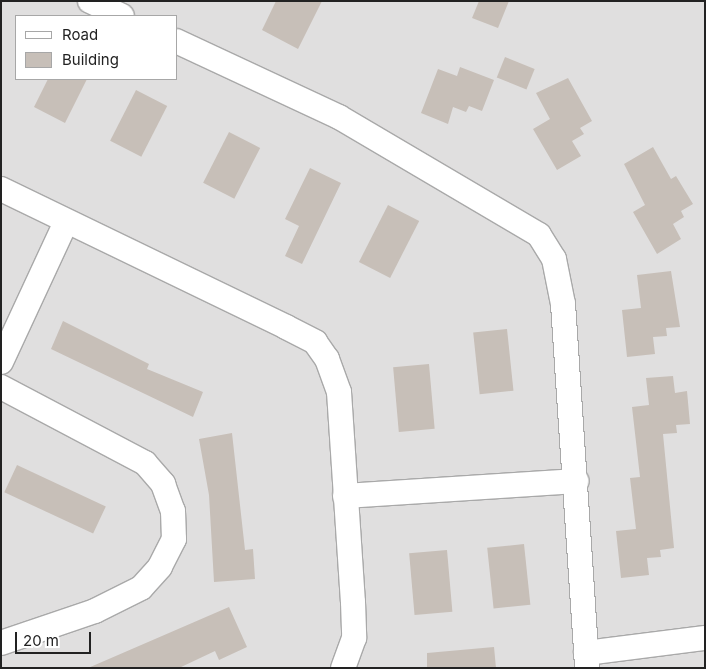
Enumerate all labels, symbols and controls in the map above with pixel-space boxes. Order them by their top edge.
legend [15,15,178,80]
text: Road [62,25,98,44]
text: Building [62,50,119,69]
scale bar [18,622,94,654]
text: 20 m [23,631,59,650]

